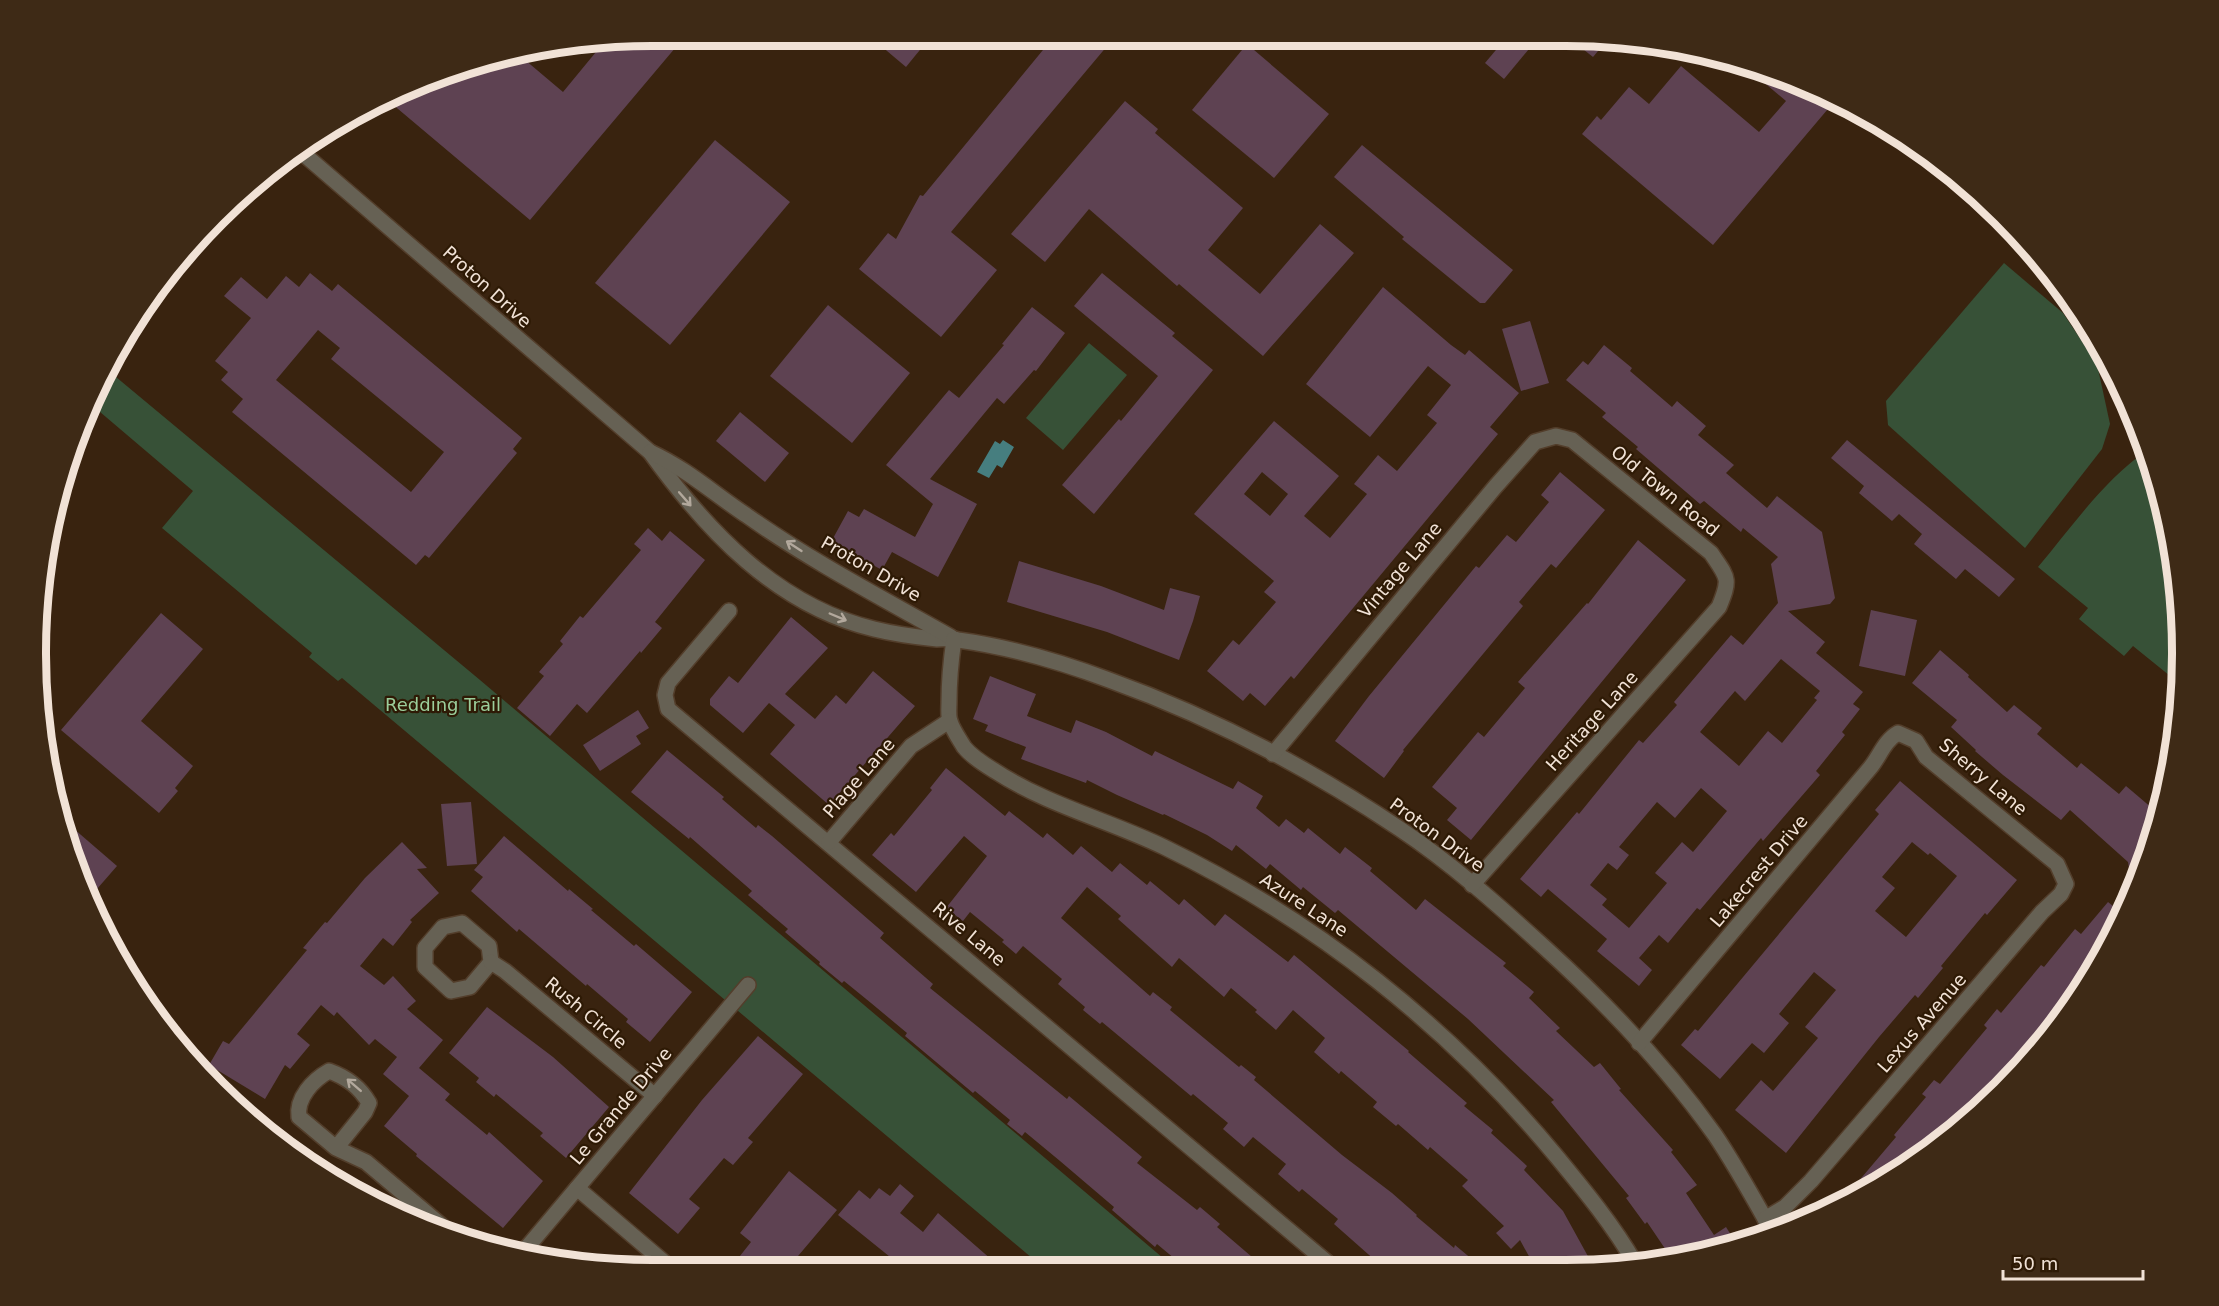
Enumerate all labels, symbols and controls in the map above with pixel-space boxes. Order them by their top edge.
street label: Proton Drive [439,241,536,332]
street label: Old Town Road [1607,441,1723,540]
one-way arrow [678,491,692,506]
street label: Vintage Lane [1354,518,1446,622]
street label: Proton Drive [818,532,925,606]
one-way arrow [786,540,803,552]
one-way arrow [828,612,846,623]
street label: Heritage Lane [1541,666,1642,775]
park label: Redding Trail [385,694,501,715]
street label: Plage Lane [818,734,899,822]
street label: Sherry Lane [1935,734,2032,819]
street label: Proton Drive [1386,793,1489,876]
street label: Lakecrest Drive [1706,810,1812,931]
street label: Azure Lane [1256,868,1352,941]
street label: Rive Lane [929,897,1010,970]
street label: Lexus Avenue [1873,969,1970,1077]
street label: Rush Circle [541,972,631,1053]
street label: Le Grande Drive [565,1043,676,1169]
one-way arrow [347,1078,362,1092]
scale bar [2003,1243,2142,1281]
text: 50 m [2012,1253,2058,1274]

